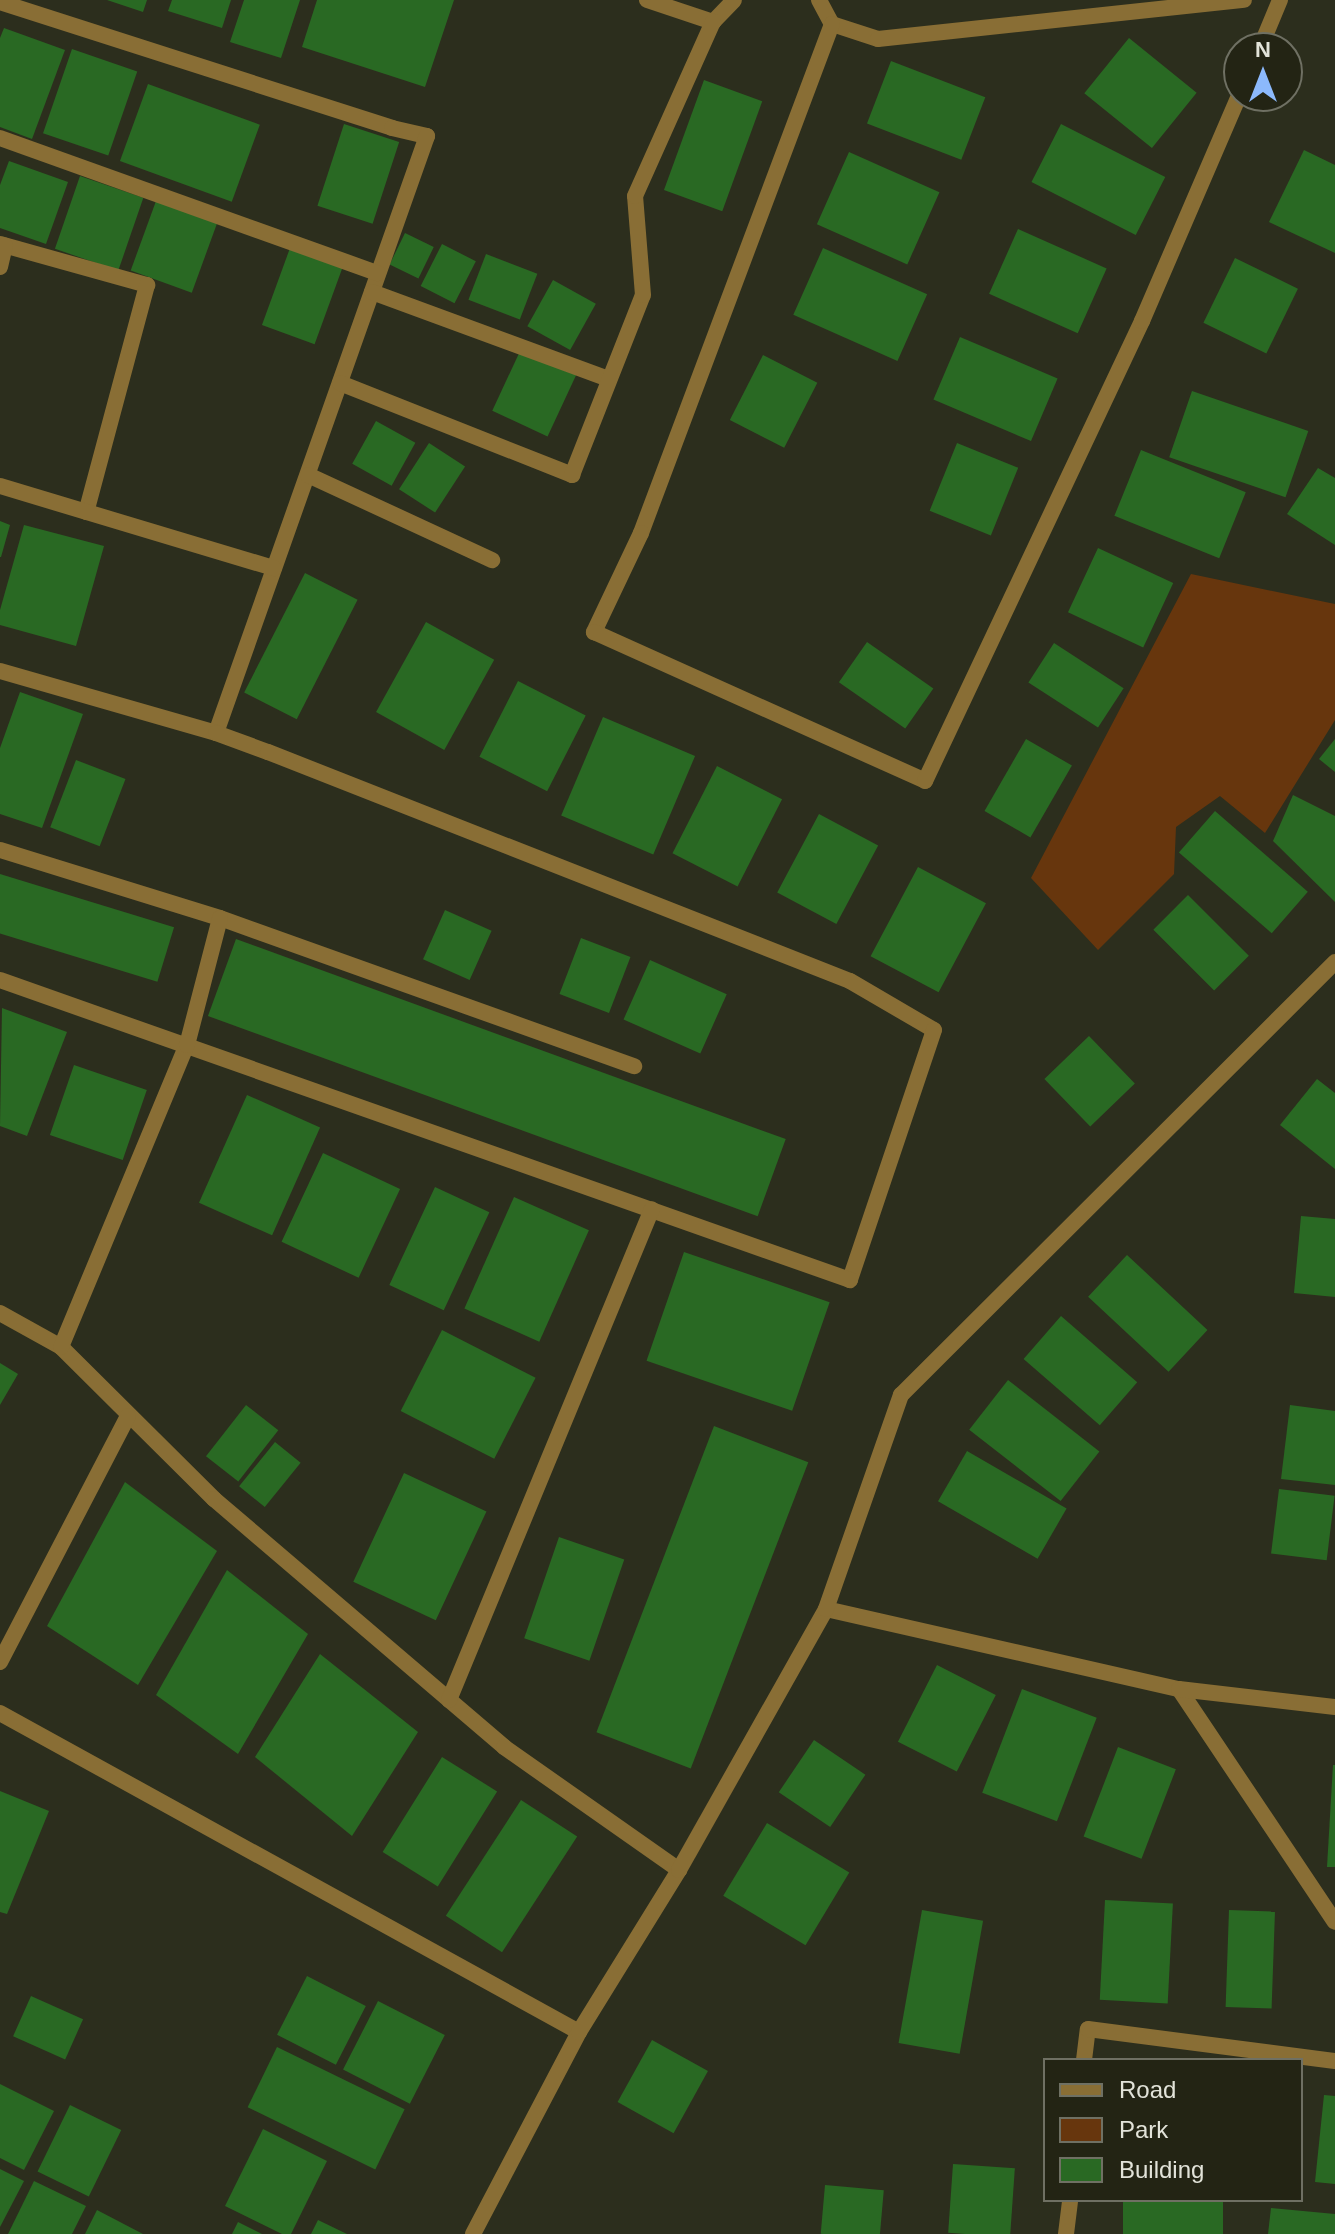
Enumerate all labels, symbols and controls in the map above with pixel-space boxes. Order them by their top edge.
north arrow [1223,32,1303,112]
text: N [1255,37,1271,62]
legend [1043,2058,1303,2202]
text: Road [1119,2076,1176,2103]
text: Park [1119,2116,1168,2143]
text: Building [1119,2156,1204,2183]

